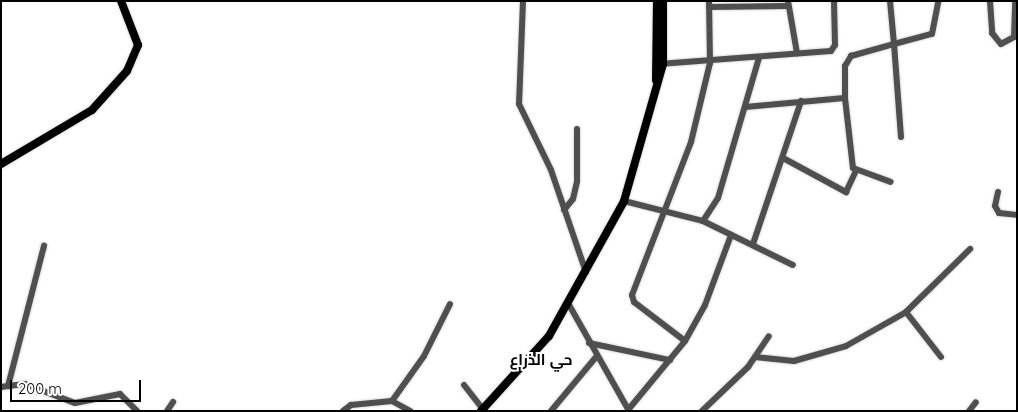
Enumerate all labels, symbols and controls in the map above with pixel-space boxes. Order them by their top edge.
district label: حي الذراع [510,351,572,369]
scale bar [12,370,144,402]
text: 200 m [18,379,62,398]

